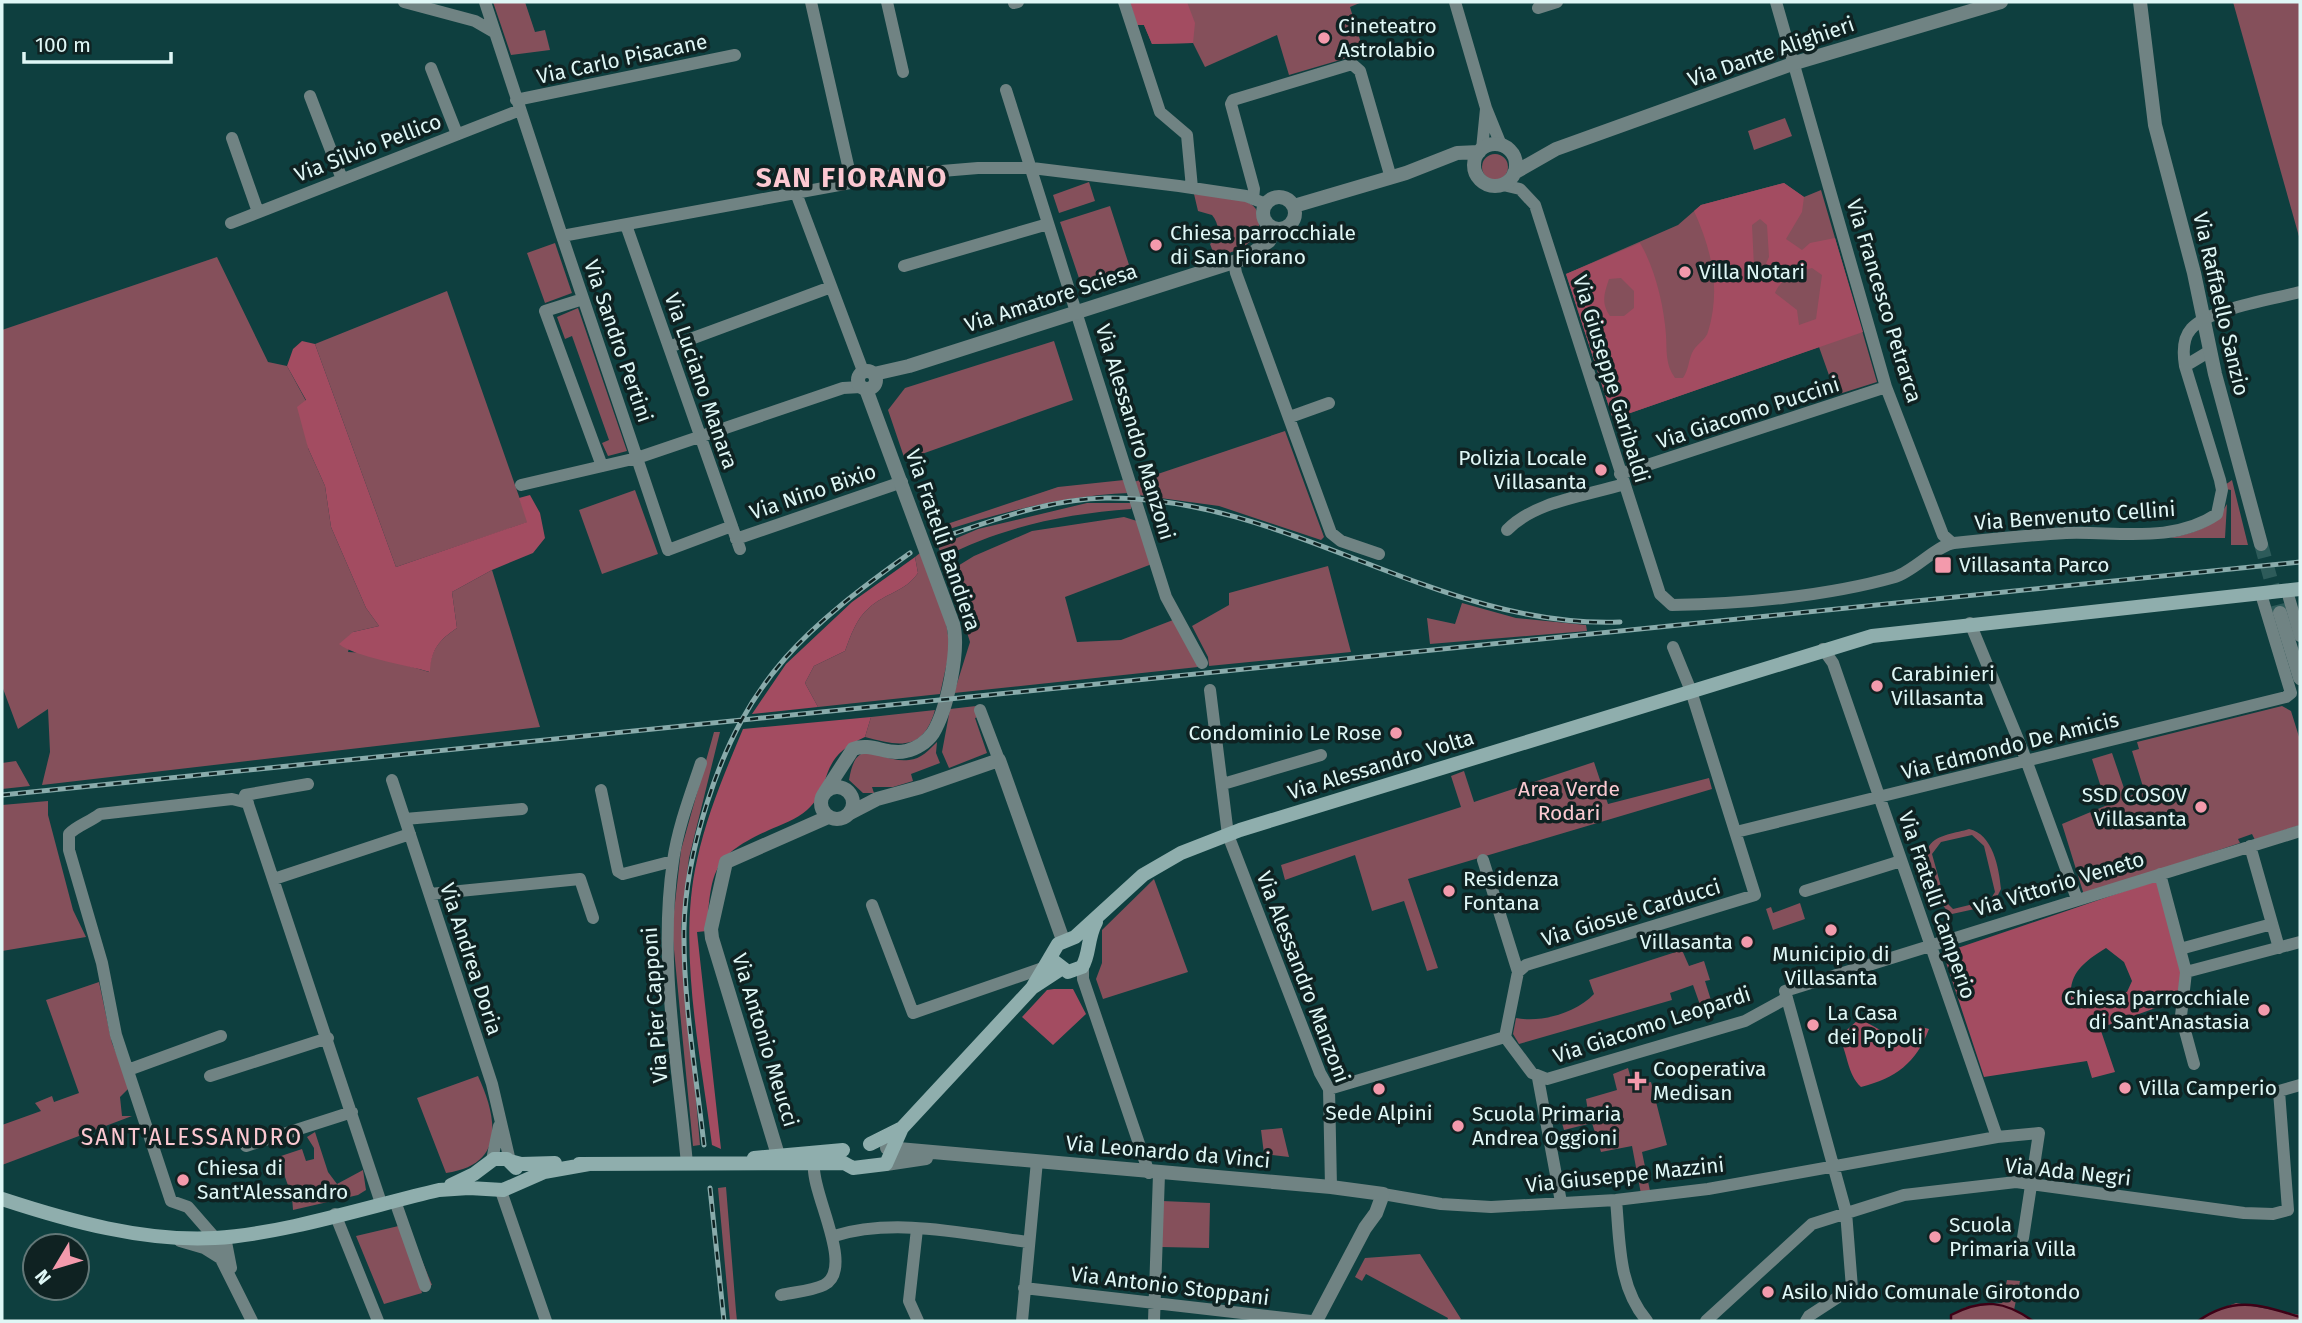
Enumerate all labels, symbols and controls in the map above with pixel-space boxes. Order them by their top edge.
street label: Via Dante Alighieri [1684,11,1858,93]
place label: Cineteatro Astrolabio [1338,13,1437,63]
scale bar [24,21,172,65]
street label: Via Carlo Pisacane [534,28,710,90]
marker: Cineteatro Astrolabio [1316,30,1332,46]
text: 100 m [35,32,91,58]
street label: Via Silvio Pellico [291,108,445,188]
district label: SAN FIORANO [756,161,948,194]
street label: Via Francesco Petrarca [1841,196,1927,406]
street label: Via Raffaello Sanzio [2187,210,2255,398]
place label: Chiesa parrocchiale di San Fiorano [1170,220,1356,270]
marker: Chiesa parrocchiale di San Fiorano [1148,237,1164,253]
street label: Via Sandro Pertini [578,256,658,426]
street label: Via Amatore Sciesa [961,258,1141,338]
place label: Villa Notari [1699,259,1805,285]
marker: Villa Notari [1677,264,1693,280]
street label: Via Giuseppe Garibaldi [1567,272,1655,486]
street label: Via Luciano Manara [659,289,743,473]
street label: Via Alessandro Manzoni [1090,321,1180,543]
street label: Via Giacomo Puccini [1653,371,1843,455]
place label: Polizia Locale Villasanta [1458,445,1587,495]
street label: Via Fratelli Bandiera [900,446,986,634]
street label: Via Nino Bixio [746,458,880,526]
marker: Polizia Locale Villasanta [1593,462,1609,478]
street label: Via Benvenuto Cellini [1974,496,2176,536]
place label: Villasanta Parco [1959,552,2110,578]
marker: Villasanta Parco [1933,555,1953,575]
place label: Carabinieri Villasanta [1891,661,1995,711]
marker: Carabinieri Villasanta [1869,678,1885,694]
street label: Via Edmondo De Amicis [1899,706,2122,786]
place label: Condominio Le Rose [1188,720,1382,746]
street label: Via Alessandro Volta [1285,724,1477,806]
marker: Condominio Le Rose [1388,725,1404,741]
park label: Area Verde Rodari [1518,776,1620,826]
place label: SSD COSOV Villasanta [2082,782,2187,832]
marker: SSD COSOV Villasanta [2193,799,2209,815]
street label: Via Fratelli Camperio [1893,808,1981,1002]
street label: Via Vittorio Veneto [1971,846,2147,922]
place label: Residenza Fontana [1463,866,1559,916]
street label: Via Alessandro Manzoni [1251,868,1355,1086]
street label: Via Giosuè Carducci [1538,873,1724,953]
street label: Via Andrea Doria [434,880,508,1038]
marker: Residenza Fontana [1441,883,1457,899]
marker: Municipio di Villasanta [1823,922,1839,938]
street label: Via Pier Capponi [637,926,673,1084]
place label: Villasanta [1640,929,1733,955]
marker: Villasanta [1739,934,1755,950]
place label: Municipio di Villasanta [1772,941,1890,991]
street label: Via Antonio Meucci [726,950,804,1130]
street label: Via Giacomo Leopardi [1550,981,1754,1069]
place label: Chiesa parrocchiale di Sant'Anastasia [2064,985,2250,1035]
place label: La Casa dei Popoli [1827,1000,1923,1050]
marker: Chiesa parrocchiale di Sant'Anastasia [2256,1002,2272,1018]
marker: La Casa dei Popoli [1805,1017,1821,1033]
place label: Cooperativa Medisan [1653,1056,1767,1106]
marker: Cooperativa Medisan [1627,1071,1647,1091]
place label: Villa Camperio [2139,1075,2277,1101]
marker: Villa Camperio [2117,1080,2133,1096]
marker: Sede Alpini [1371,1081,1387,1097]
place label: Sede Alpini [1325,1100,1433,1126]
place label: Scuola Primaria Andrea Oggioni [1472,1101,1621,1151]
marker: Scuola Primaria Andrea Oggioni [1450,1118,1466,1134]
district label: SANT'ALESSANDRO [81,1123,303,1151]
street label: Via Leonardo da Vinci [1065,1130,1271,1174]
street label: Via Giuseppe Mazzini [1524,1152,1726,1198]
street label: Via Ada Negri [2004,1152,2132,1192]
place label: Chiesa di Sant'Alessandro [197,1155,348,1205]
marker: Chiesa di Sant'Alessandro [175,1172,191,1188]
place label: Scuola Primaria Villa [1949,1212,2076,1262]
marker: Scuola Primaria Villa [1927,1229,1943,1245]
north arrow [21,1232,91,1302]
street label: Via Antonio Stoppani [1069,1261,1271,1311]
text: N [30,1265,56,1289]
place label: Asilo Nido Comunale Girotondo [1782,1279,2080,1305]
marker: Asilo Nido Comunale Girotondo [1760,1284,1776,1300]

